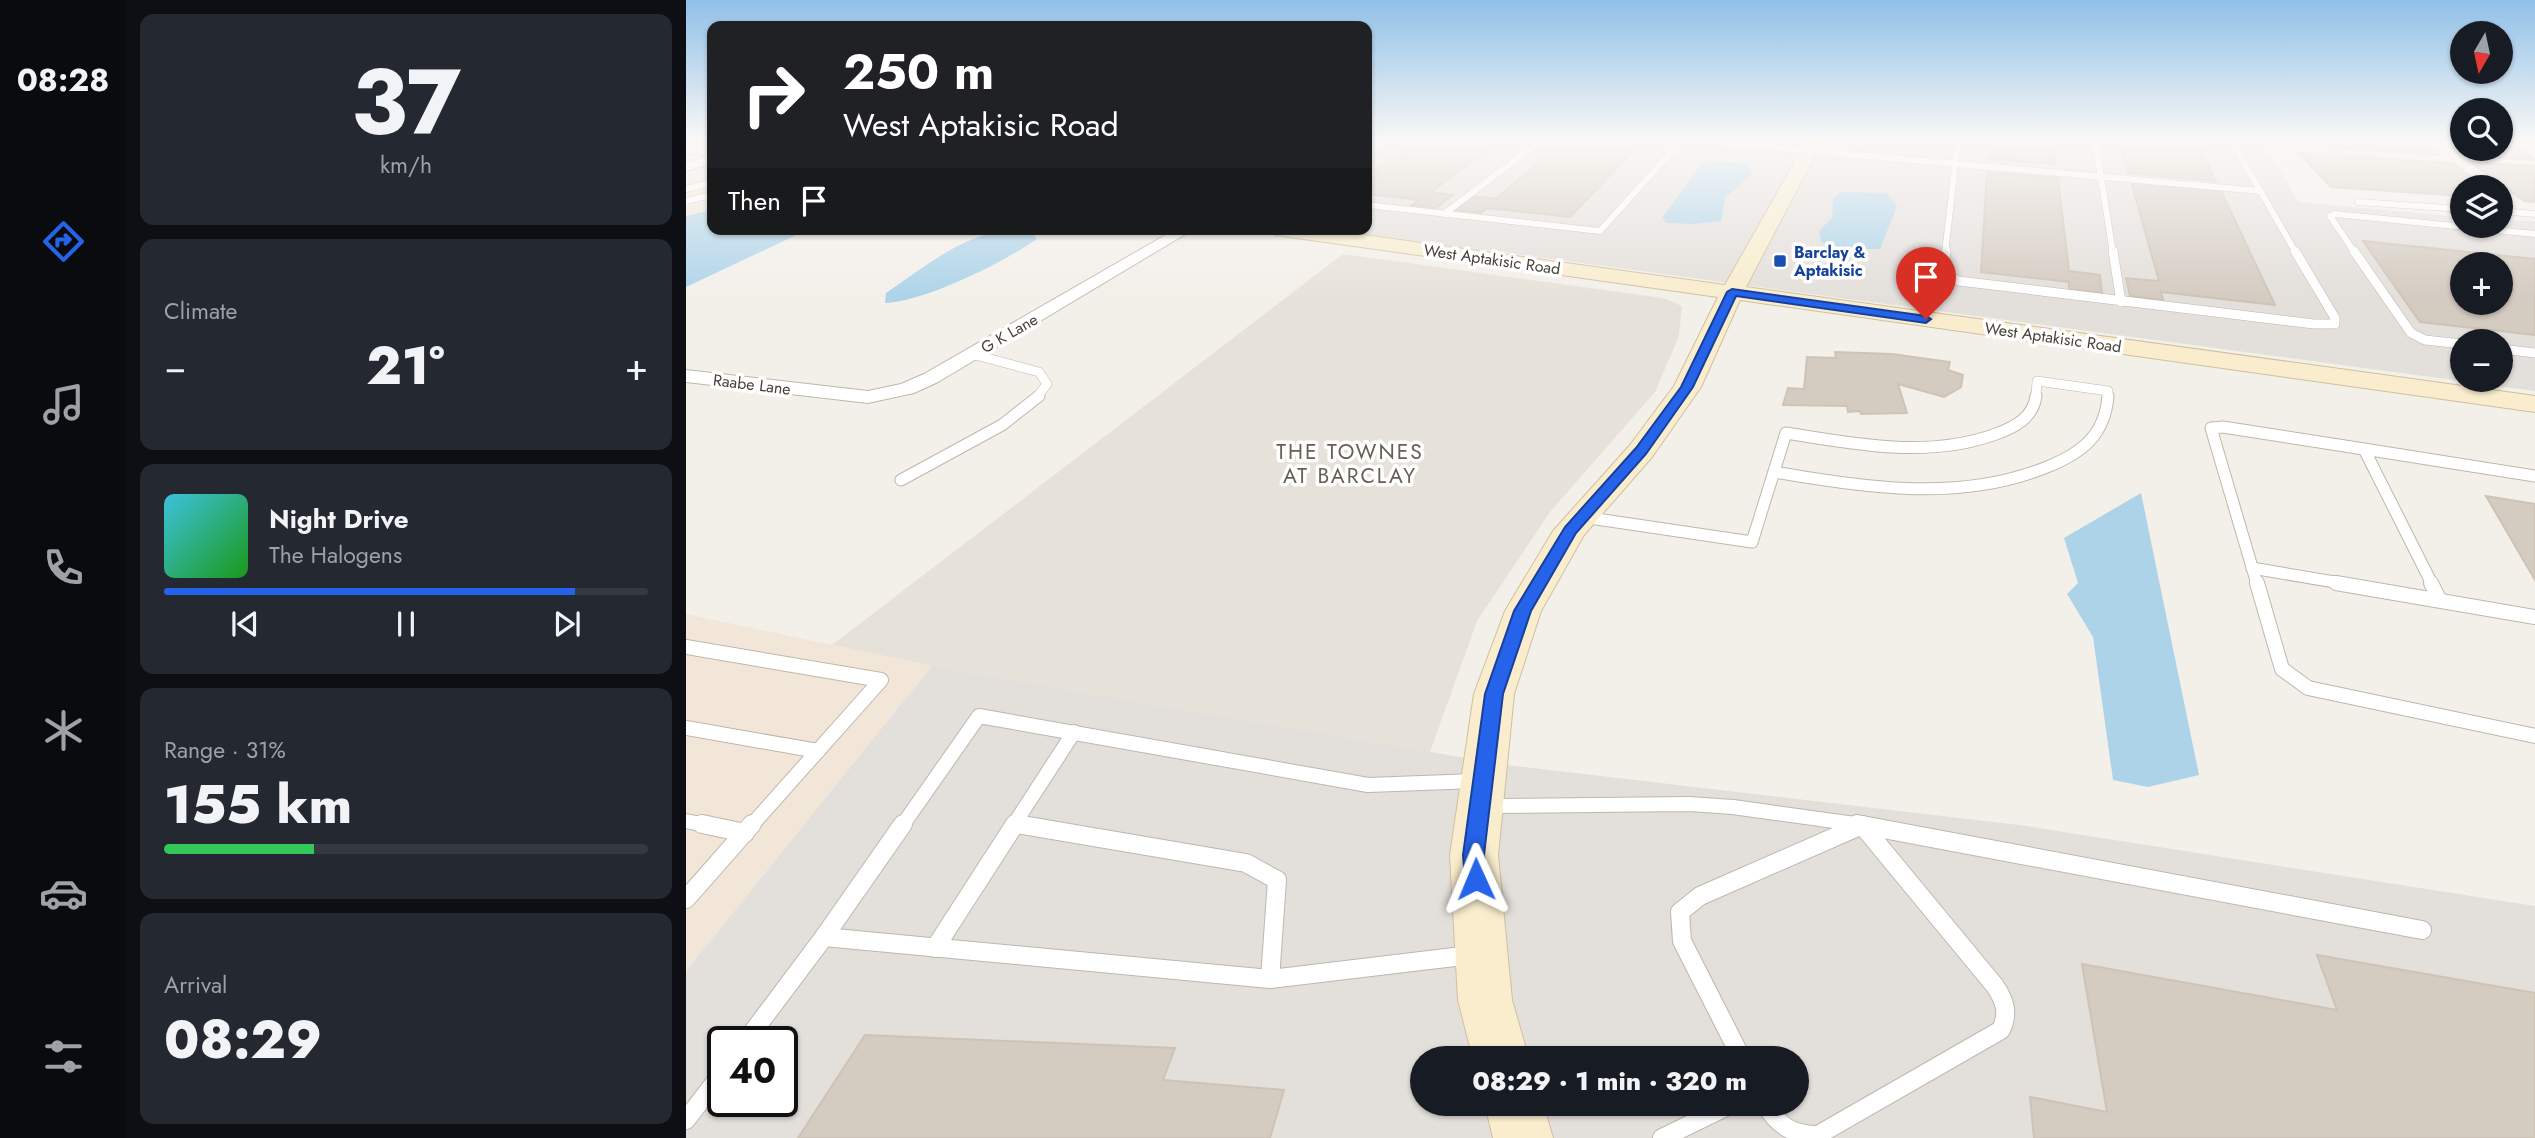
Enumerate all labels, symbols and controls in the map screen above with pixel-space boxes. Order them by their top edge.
north arrow [2450,21,2513,84]
map controls [2450,21,2513,392]
text: 37 [351,37,461,168]
text: 250 m [843,37,994,107]
icon: right [728,49,819,140]
text: 08:28 [17,57,109,103]
button: search [2450,98,2513,161]
text: West Aptakisic Road [843,102,1119,148]
text: km/h [380,148,432,182]
button: layers [2450,175,2513,238]
text: Then [728,182,781,220]
icon: arrive [795,182,833,220]
icon: directions [39,217,88,266]
street label: West Aptakisic Road [1422,239,1562,280]
place label: Barclay & Aptakisic [1793,241,1866,282]
pin [1896,247,1956,319]
button: + [2450,252,2513,315]
marker: Barclay & Aptakisic [1772,253,1788,269]
icon: arrive [1907,258,1945,296]
text: Climate [164,294,237,328]
street label: G K Lane [976,308,1042,359]
street label: West Aptakisic Road [1983,317,2123,358]
text: 21° [366,328,445,404]
button: − [2450,329,2513,392]
text: − [164,339,186,394]
text: + [625,339,648,394]
street label: Raabe Lane [712,368,792,401]
icon: music [39,380,88,429]
district label: THE TOWNES AT BARCLAY [1276,437,1424,491]
text: Night Drive [269,500,409,538]
text: The Halogens [269,538,402,572]
icon: phone [39,543,88,592]
icon: previous [226,605,264,643]
icon: pause [387,605,425,643]
icon: next [548,605,586,643]
icon: climate [39,706,88,755]
text: Range · 31% [164,733,286,767]
text: 155 km [164,767,352,843]
position arrow [1439,842,1513,916]
icon: car [39,869,88,918]
text: Arrival [164,968,227,1002]
text: 08:29 [164,1002,322,1078]
speed limit sign: 40 [707,1026,798,1117]
icon: filters [39,1032,88,1081]
text: 08:29 · 1 min · 320 m [1472,1062,1747,1100]

